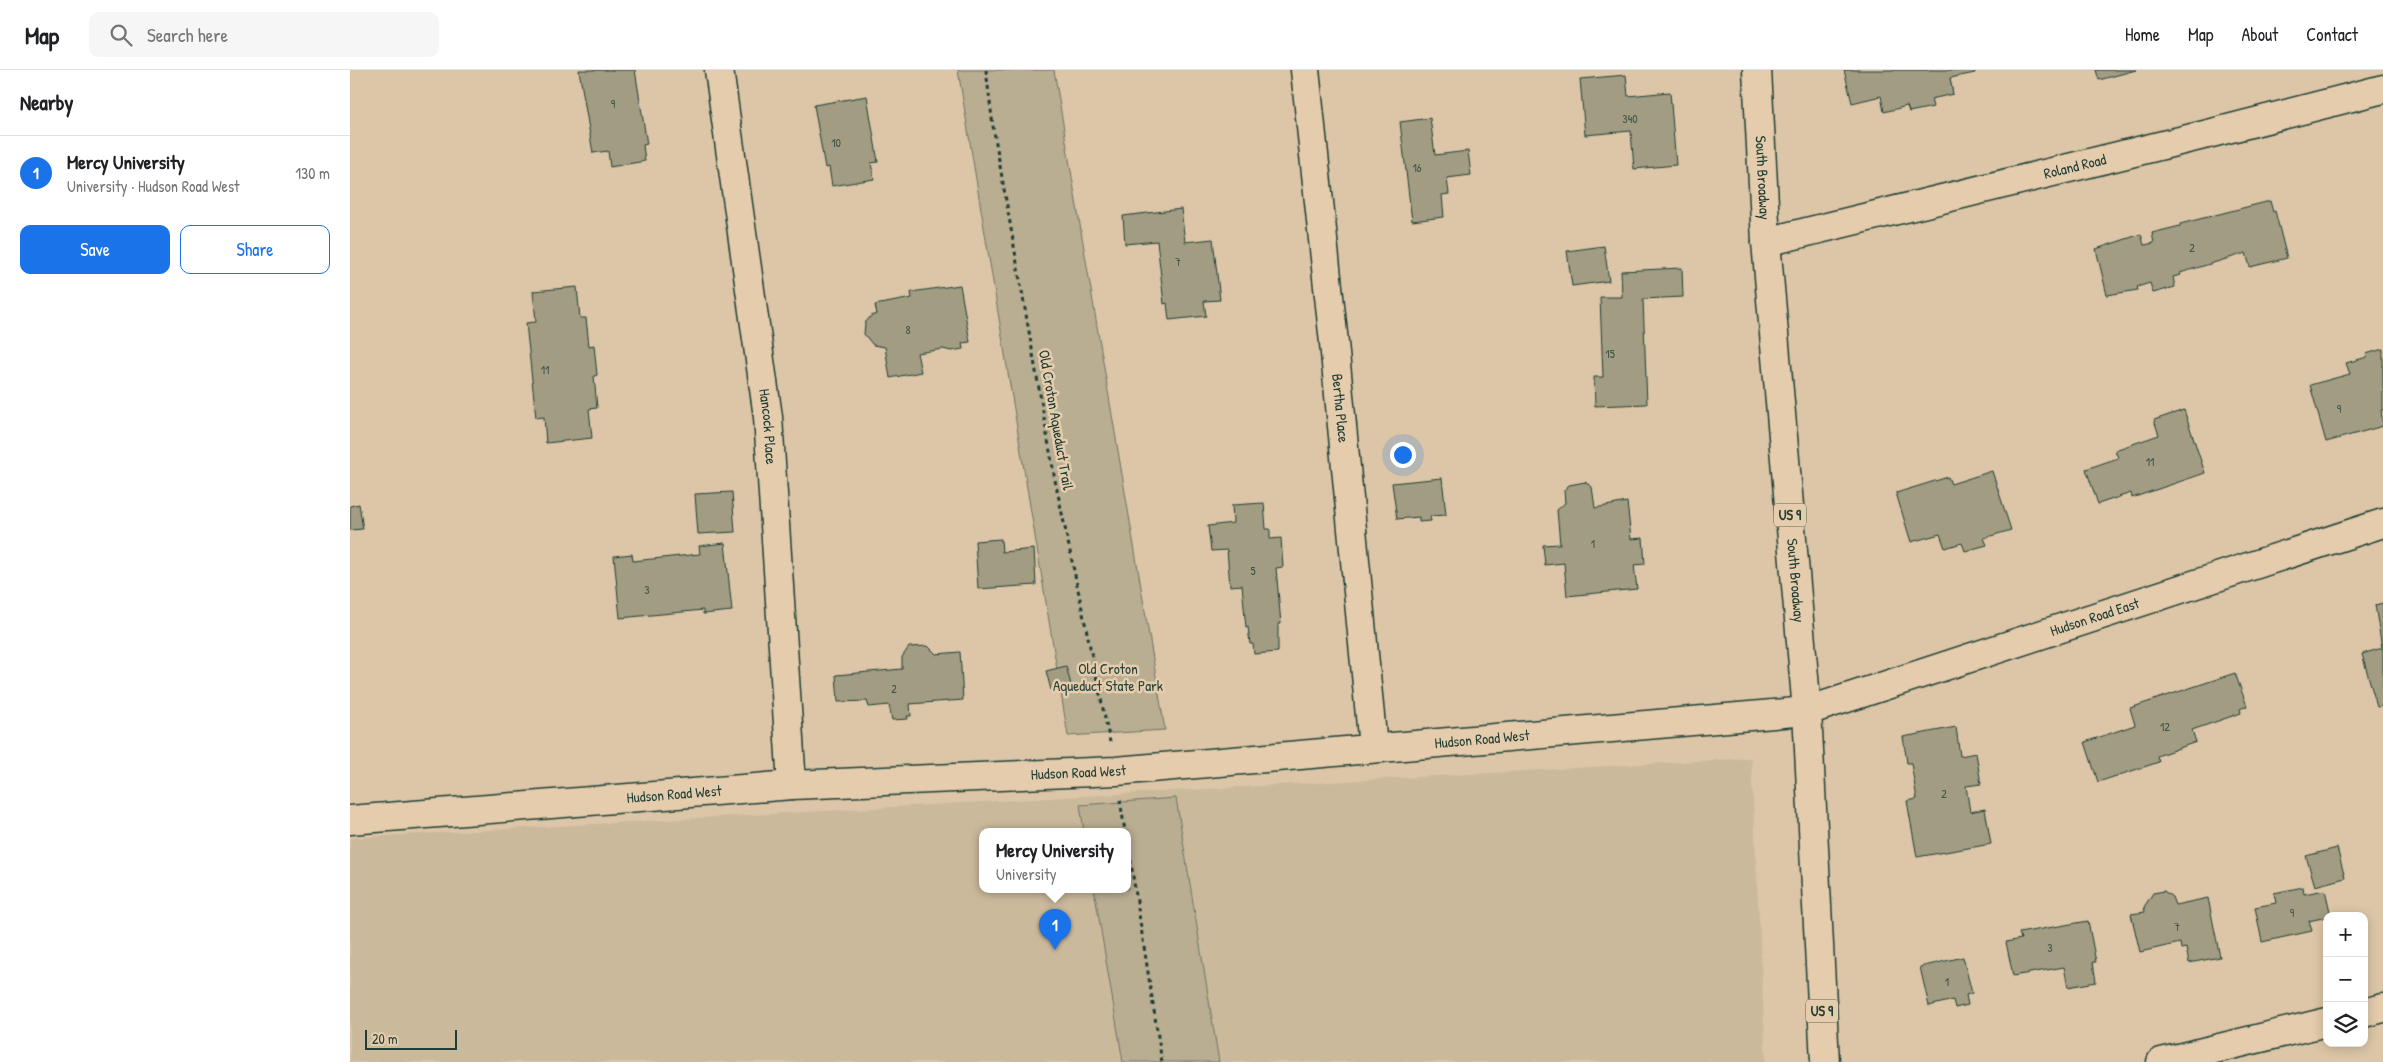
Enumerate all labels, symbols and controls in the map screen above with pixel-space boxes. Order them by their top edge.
search box [89,12,439,57]
text: Map [25,19,59,51]
icon: search [107,21,135,49]
text: Search here [147,22,228,48]
text: Home [2125,22,2160,47]
text: Map [2188,22,2213,47]
text: About [2241,22,2278,47]
text: Contact [2306,22,2358,47]
text: Nearby [20,88,73,117]
house number: 9 [611,95,616,112]
house number: 340 [1622,110,1638,127]
house number: 10 [831,134,841,151]
street label: South Broadway [1750,135,1776,220]
street label: Roland Road [2041,148,2108,184]
text: Mercy University [67,149,185,175]
house number: 16 [1412,159,1422,176]
text: 1 [33,162,39,184]
text: 130 m [295,162,330,184]
text: University · Hudson Road West [67,175,240,197]
button: Save [20,225,170,274]
button: Share [180,225,330,274]
house number: 2 [2189,239,2195,256]
house number: 7 [1175,253,1181,270]
house number: 8 [905,321,911,338]
house number: 15 [1605,345,1615,362]
street label: Old Croton Aqueduct Trail [1034,348,1079,491]
house number: 11 [541,361,549,378]
street label: Bertha Place [1327,373,1355,444]
street label: Hancock Place [754,387,782,465]
house number: 9 [2337,400,2342,417]
your location [1390,442,1416,468]
house number: 11 [2146,453,2154,470]
road number: US 9 [1774,504,1806,526]
house number: 1 [1591,535,1595,552]
street label: South Broadway [1782,538,1810,623]
house number: 5 [1250,562,1256,579]
house number: 3 [644,581,650,598]
street label: Hudson Road East [2047,592,2143,641]
park label: Old Croton Aqueduct State Park [1053,658,1163,696]
house number: 2 [891,680,897,697]
house number: 12 [2160,718,2170,735]
street label: Hudson Road West [1434,724,1531,753]
street label: Hudson Road West [1030,759,1128,785]
street label: Hudson Road West [626,780,723,808]
house number: 2 [1941,785,1947,802]
popup [979,828,1131,893]
text: Mercy University [996,837,1114,863]
text: University [996,863,1057,885]
house number: 9 [2290,904,2295,921]
pin: 1 [1039,909,1071,950]
map controls [2323,912,2368,1047]
button: + [2323,912,2368,957]
house number: 7 [2174,918,2180,935]
house number: 3 [2047,939,2053,956]
button: − [2323,957,2368,1002]
house number: 1 [1945,973,1949,990]
road number: US 9 [1806,999,1838,1022]
button: layers [2323,1002,2368,1047]
scale bar [365,1027,458,1050]
text: 20 m [372,1029,398,1048]

